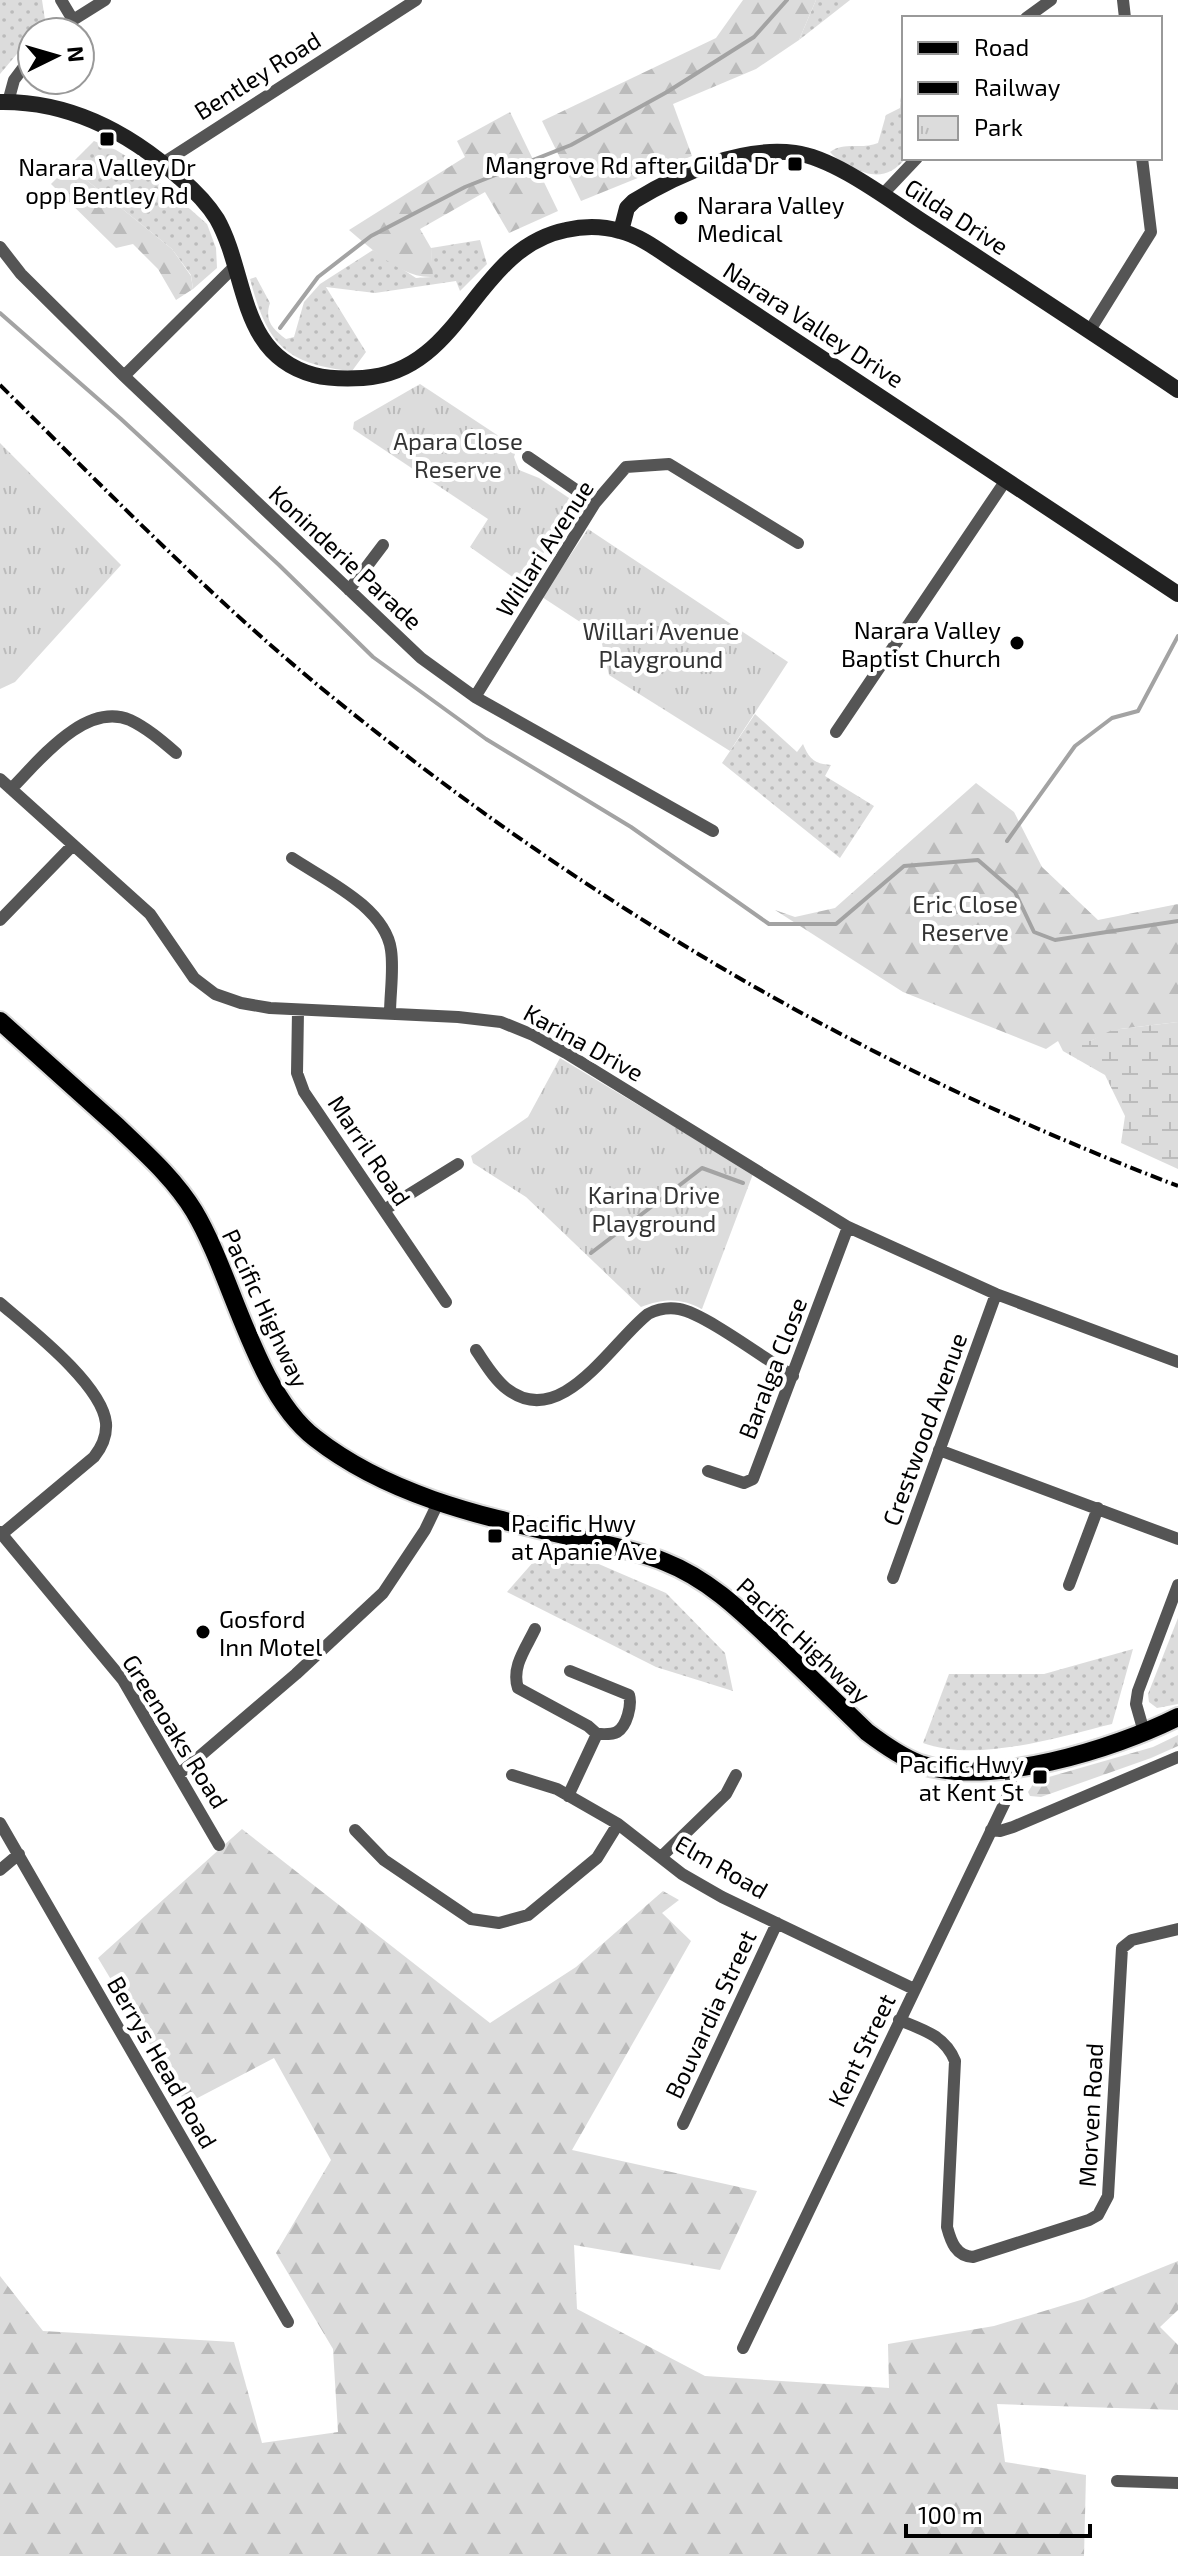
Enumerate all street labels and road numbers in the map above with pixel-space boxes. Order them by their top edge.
street label: Bentley Road [188,25,326,125]
street label: Gilda Drive [900,172,1014,260]
street label: Narara Valley Drive [718,255,910,393]
street label: Willari Avenue [489,474,599,622]
street label: Koninderie Parade [264,479,428,635]
street label: Karina Drive [519,997,649,1087]
street label: Marril Road [323,1089,417,1211]
street label: Pacific Highway [217,1224,315,1392]
street label: Baralga Close [732,1293,812,1443]
street label: Crestwood Avenue [876,1329,972,1529]
street label: Pacific Highway [731,1571,877,1709]
street label: Greenoaks Road [117,1649,235,1813]
street label: Elm Road [670,1828,774,1904]
street label: Bouvardia Street [658,1925,762,2103]
street label: Berrys Head Road [102,1971,224,2153]
street label: Kent Street [821,1989,901,2111]
street label: Morven Road [1072,2042,1108,2188]

